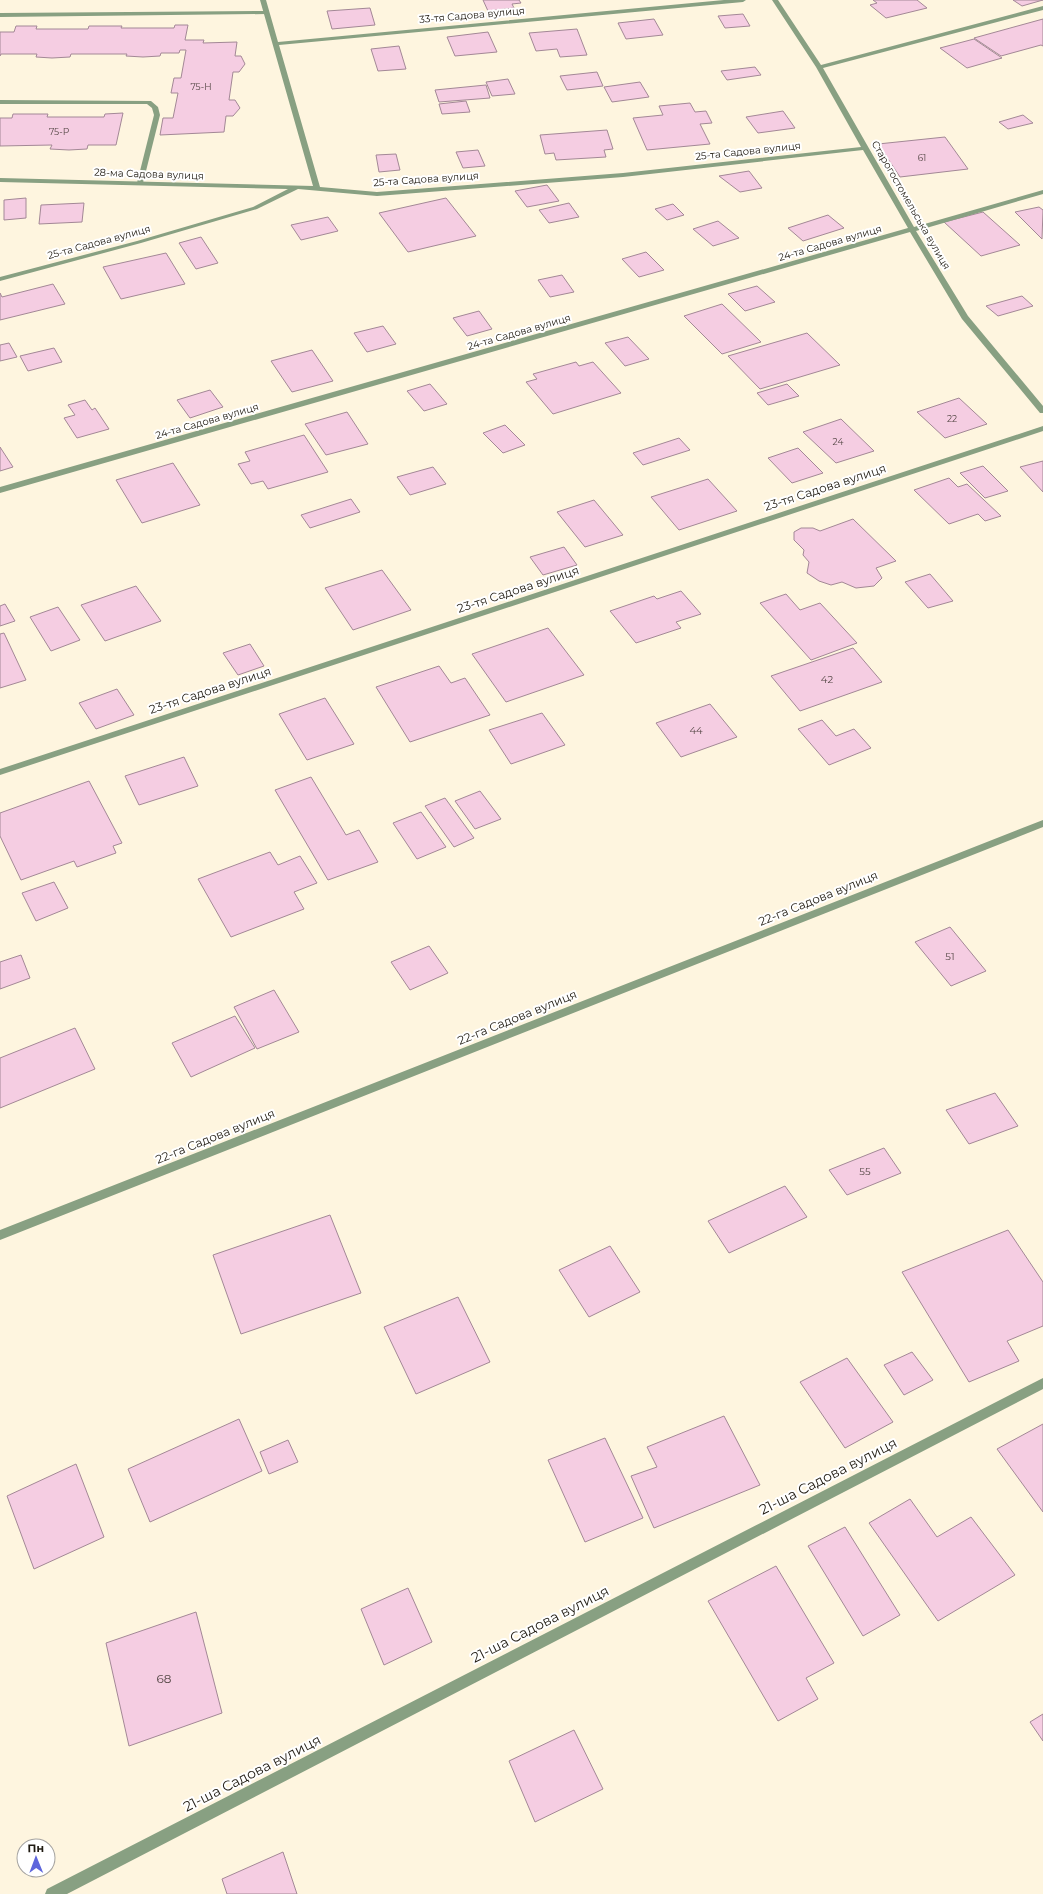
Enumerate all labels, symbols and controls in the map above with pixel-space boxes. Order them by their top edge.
street label: 33-тя Садова вулиця [419,4,525,26]
house number: 75-Н [190,81,212,92]
house number: 75-Р [49,126,69,137]
street label: Старогостомельська вулиця [869,138,953,272]
street label: 25-та Садова вулиця [695,139,801,163]
house number: 61 [918,152,926,163]
street label: 28-ма Садова вулиця [94,166,204,182]
street label: 25-та Садова вулиця [373,169,479,189]
street label: 25-та Садова вулиця [46,222,152,262]
street label: 24-та Садова вулиця [777,222,883,264]
street label: 24-та Садова вулиця [466,311,572,353]
street label: 24-та Садова вулиця [154,400,260,442]
house number: 22 [947,413,957,424]
house number: 24 [833,436,843,447]
street label: 23-тя Садова вулиця [762,460,888,514]
street label: 23-тя Садова вулиця [455,562,581,616]
street label: 23-тя Садова вулиця [147,663,273,717]
house number: 42 [821,673,833,686]
house number: 44 [689,724,703,737]
street label: 22-га Садова вулиця [756,867,880,929]
house number: 51 [945,950,955,963]
street label: 22-га Садова вулиця [455,986,579,1048]
street label: 22-га Садова вулиця [153,1105,277,1167]
house number: 55 [859,1165,871,1178]
street label: 21-ша Садова вулиця [756,1433,900,1519]
street label: 21-ша Садова вулиця [468,1581,612,1667]
house number: 68 [157,1671,172,1686]
street label: 21-ша Садова вулиця [180,1730,324,1816]
north arrow [16,1838,56,1878]
text: Пн [27,1841,44,1855]

